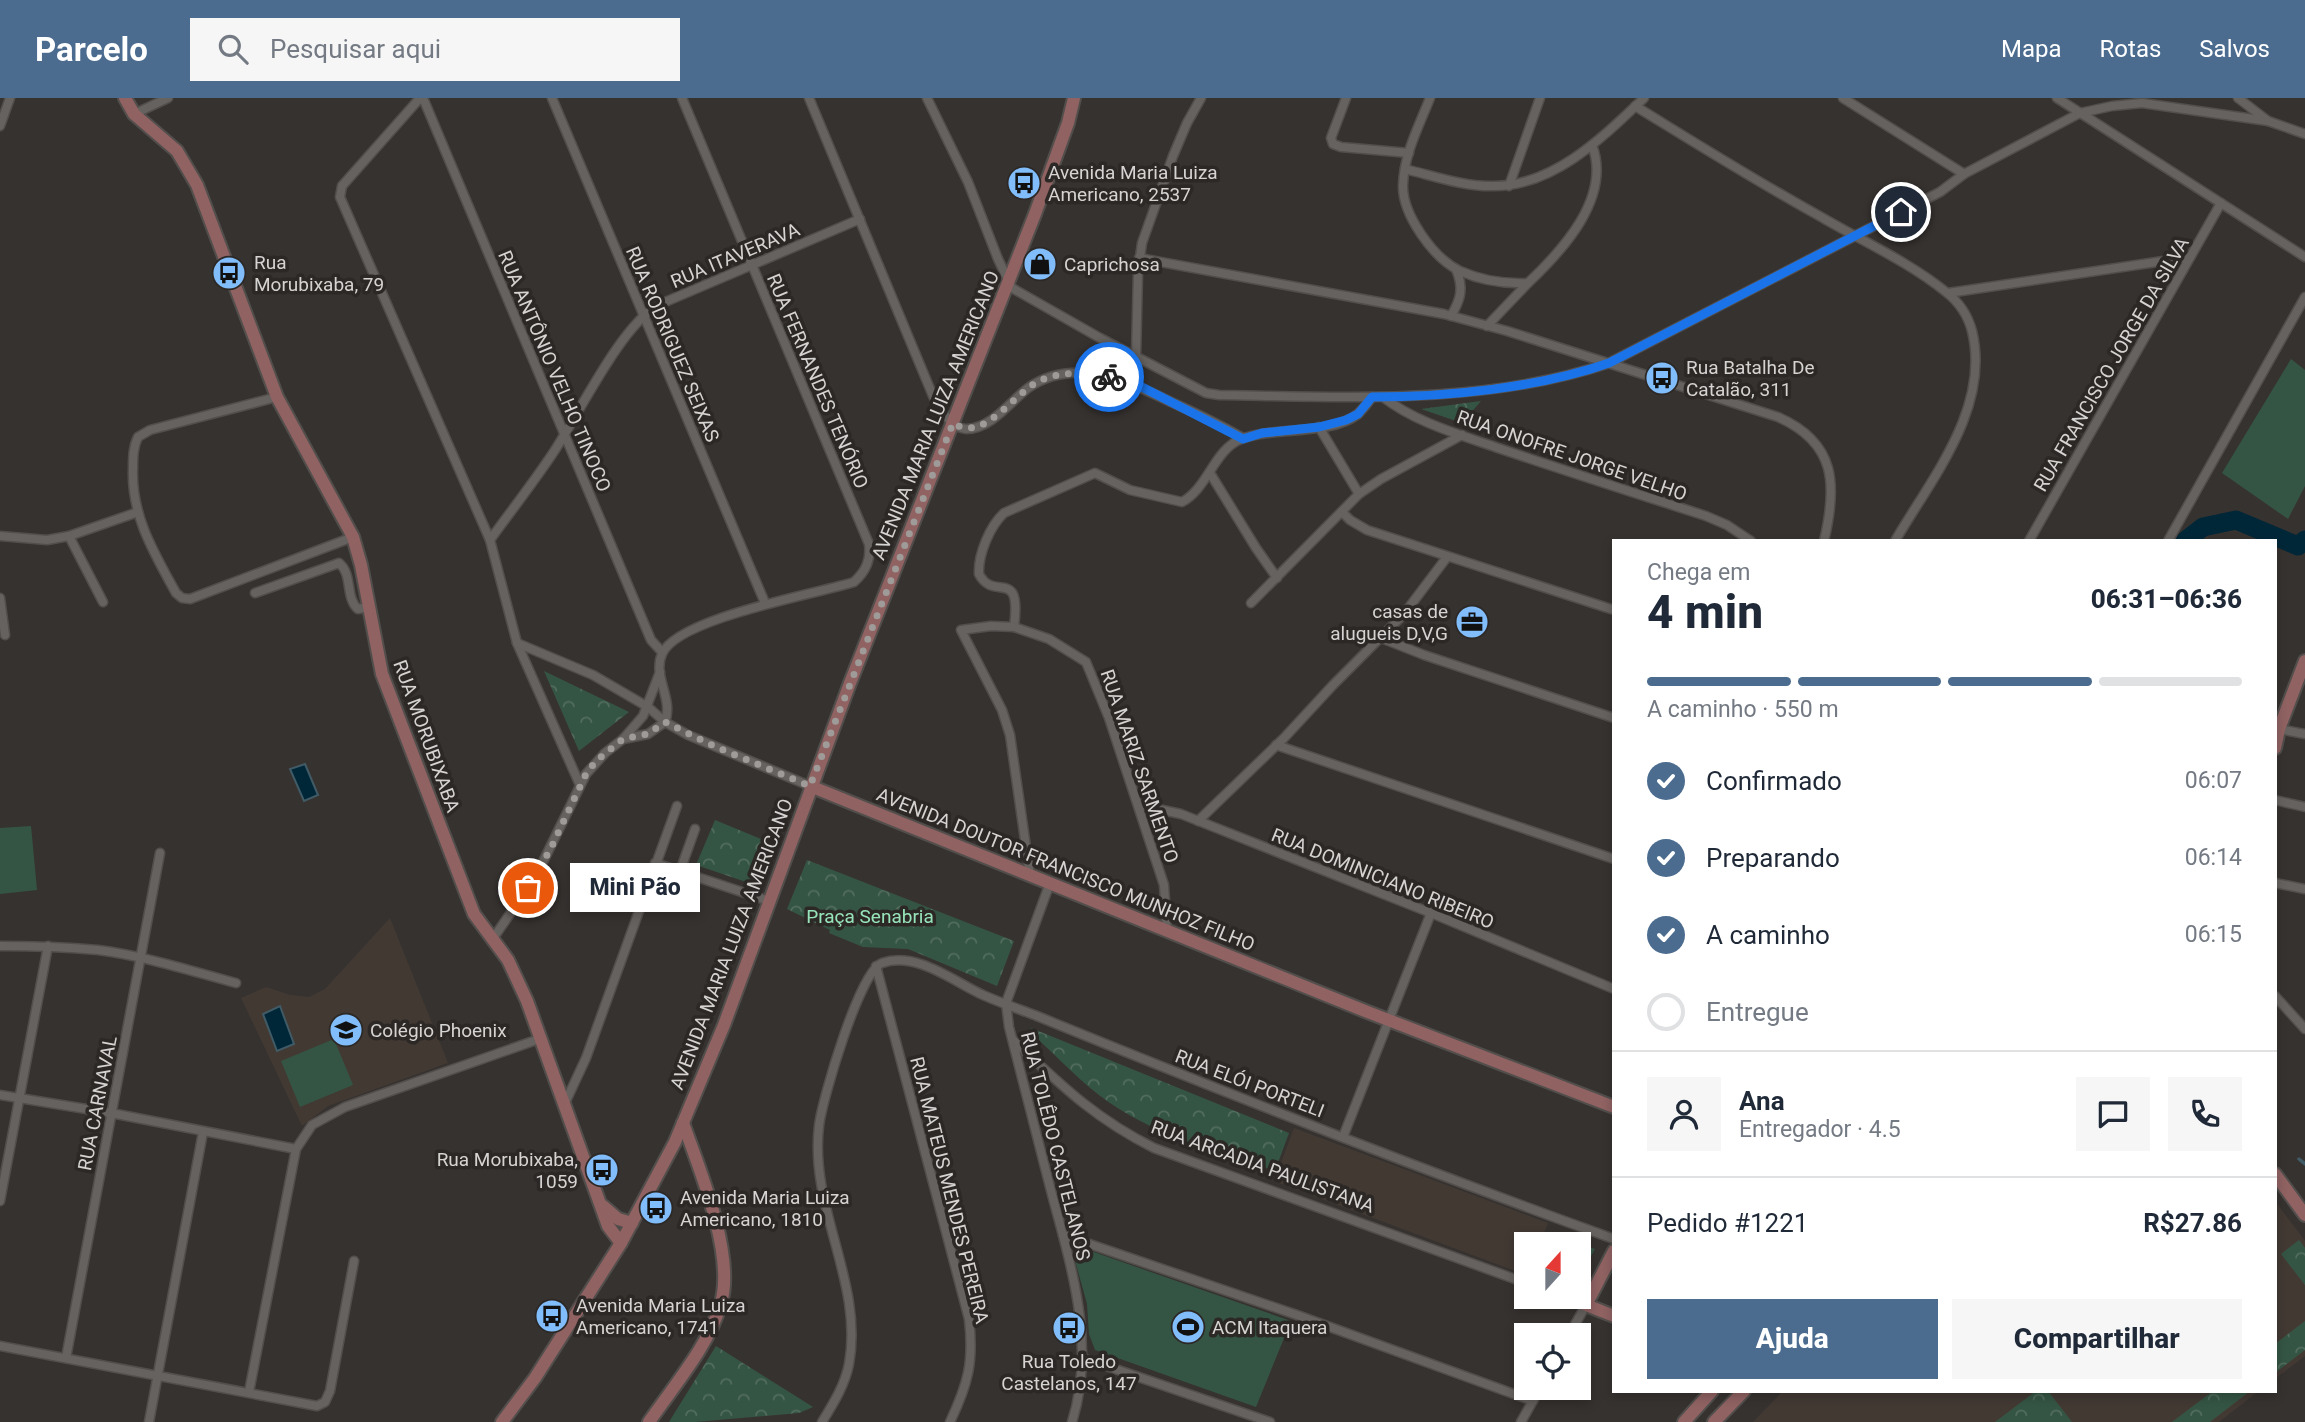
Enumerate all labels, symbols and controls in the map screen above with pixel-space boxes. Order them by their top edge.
search box [190,18,680,81]
text: Parcelo [35,30,148,69]
icon: search [214,30,252,68]
text: Pesquisar aqui [270,34,441,64]
text: Mapa [2001,35,2062,63]
text: Rotas [2100,35,2161,63]
text: Salvos [2199,35,2270,63]
place label: Avenida Maria Luiza Americano, 2537 [1048,161,1218,206]
bus stop icon: Avenida Maria Luiza Americano, 2537 [1005,164,1043,202]
pin [1871,182,1931,242]
icon: home [1882,193,1920,231]
street label: RUA ITAVERAVA [667,218,804,293]
street label: RUA FRANCISCO JORGE DA SILVA [2029,232,2194,496]
street label: RUA RODRIGUEZ SEIXAS [621,243,724,445]
shop icon: Caprichosa [1021,245,1059,283]
street label: RUA ANTÔNIO VELHO TINOCO [493,247,616,495]
place label: Rua Morubixaba, 79 [254,251,384,296]
place label: Caprichosa [1064,253,1160,276]
bus stop icon: Rua Morubixaba, 79 [210,254,248,292]
street label: AVENIDA MARIA LUIZA AMERICANO [867,267,1004,563]
street label: RUA FERNANDES TENÓRIO [762,270,873,492]
courier [1074,342,1144,412]
place label: Rua Batalha De Catalão, 311 [1686,356,1815,401]
icon: bike [1090,358,1128,396]
bus stop icon: Rua Batalha De Catalão, 311 [1643,359,1681,397]
street label: RUA ONOFRE JORGE VELHO [1454,405,1690,506]
text: Chega em [1647,559,1750,586]
text: 06:31–06:36 [2091,584,2242,614]
text: 4 min [1647,585,1763,639]
place label: casas de alugueis D,V,G [1330,600,1448,645]
office icon: casas de alugueis D,V,G [1453,603,1491,641]
street label: RUA MORUBIXABA [388,657,465,816]
street label: RUA MARIZ SARMENTO [1096,666,1183,866]
text: A caminho · 550 m [1647,696,1839,723]
icon: check [1647,762,1685,800]
text: Confirmado [1706,766,1842,796]
text: 06:07 [2185,767,2242,794]
street label: AVENIDA DOUTOR FRANCISCO MUNHOZ FILHO [873,783,1258,956]
street label: AVENIDA MARIA LUIZA AMERICANO [665,795,798,1093]
street label: RUA DOMINICIANO RIBEIRO [1268,823,1497,934]
icon: check [1647,839,1685,877]
text: Preparando [1706,843,1840,873]
text: 06:14 [2185,844,2242,871]
pin [498,858,558,918]
callout: Mini Pão [570,864,700,912]
icon: bag [509,869,547,907]
text: Mini Pão [589,874,681,901]
park label: Praça Senabria [806,905,934,928]
icon: check [1647,916,1685,954]
text: A caminho [1706,920,1830,950]
text: 06:15 [2185,921,2242,948]
text: Entregue [1706,997,1809,1027]
school or university icon: Colégio Phoenix [327,1011,365,1049]
place label: Colégio Phoenix [370,1019,507,1042]
street label: RUA TOLÊDO CASTELANOS [1016,1029,1095,1263]
street label: RUA CARNAVAL [73,1034,122,1172]
street label: RUA ELÓI PORTELI [1172,1044,1328,1122]
street label: RUA MATEUS MENDES PEREIRA [905,1054,994,1326]
button: person [1647,1077,1721,1151]
button: chat [2076,1077,2150,1151]
button: phone [2168,1077,2242,1151]
text: Ana [1739,1086,1785,1116]
street label: RUA ARCADIA PAULISTANA [1148,1115,1378,1218]
text: Entregador · 4.5 [1739,1116,1901,1143]
place label: Rua Morubixaba, 1059 [437,1148,578,1193]
bus stop icon: Rua Morubixaba, 1059 [583,1151,621,1189]
place label: Avenida Maria Luiza Americano, 1810 [680,1186,850,1231]
bus stop icon: Avenida Maria Luiza Americano, 1810 [637,1189,675,1227]
text: Pedido #1221 [1647,1208,1808,1238]
text: R$27.86 [2143,1208,2242,1238]
north arrow [1514,1232,1591,1309]
map controls [1514,1232,1591,1400]
place label: Avenida Maria Luiza Americano, 1741 [576,1294,746,1339]
bus stop icon: Avenida Maria Luiza Americano, 1741 [533,1297,571,1335]
button: Ajuda [1647,1299,1938,1379]
button: Compartilhar [1952,1299,2242,1379]
sports icon: ACM Itaquera [1169,1308,1207,1346]
bus stop icon: Rua Toledo Castelanos, 147 [1050,1309,1088,1347]
place label: ACM Itaquera [1212,1316,1327,1339]
button: locate [1514,1323,1591,1400]
place label: Rua Toledo Castelanos, 147 [1001,1350,1137,1395]

